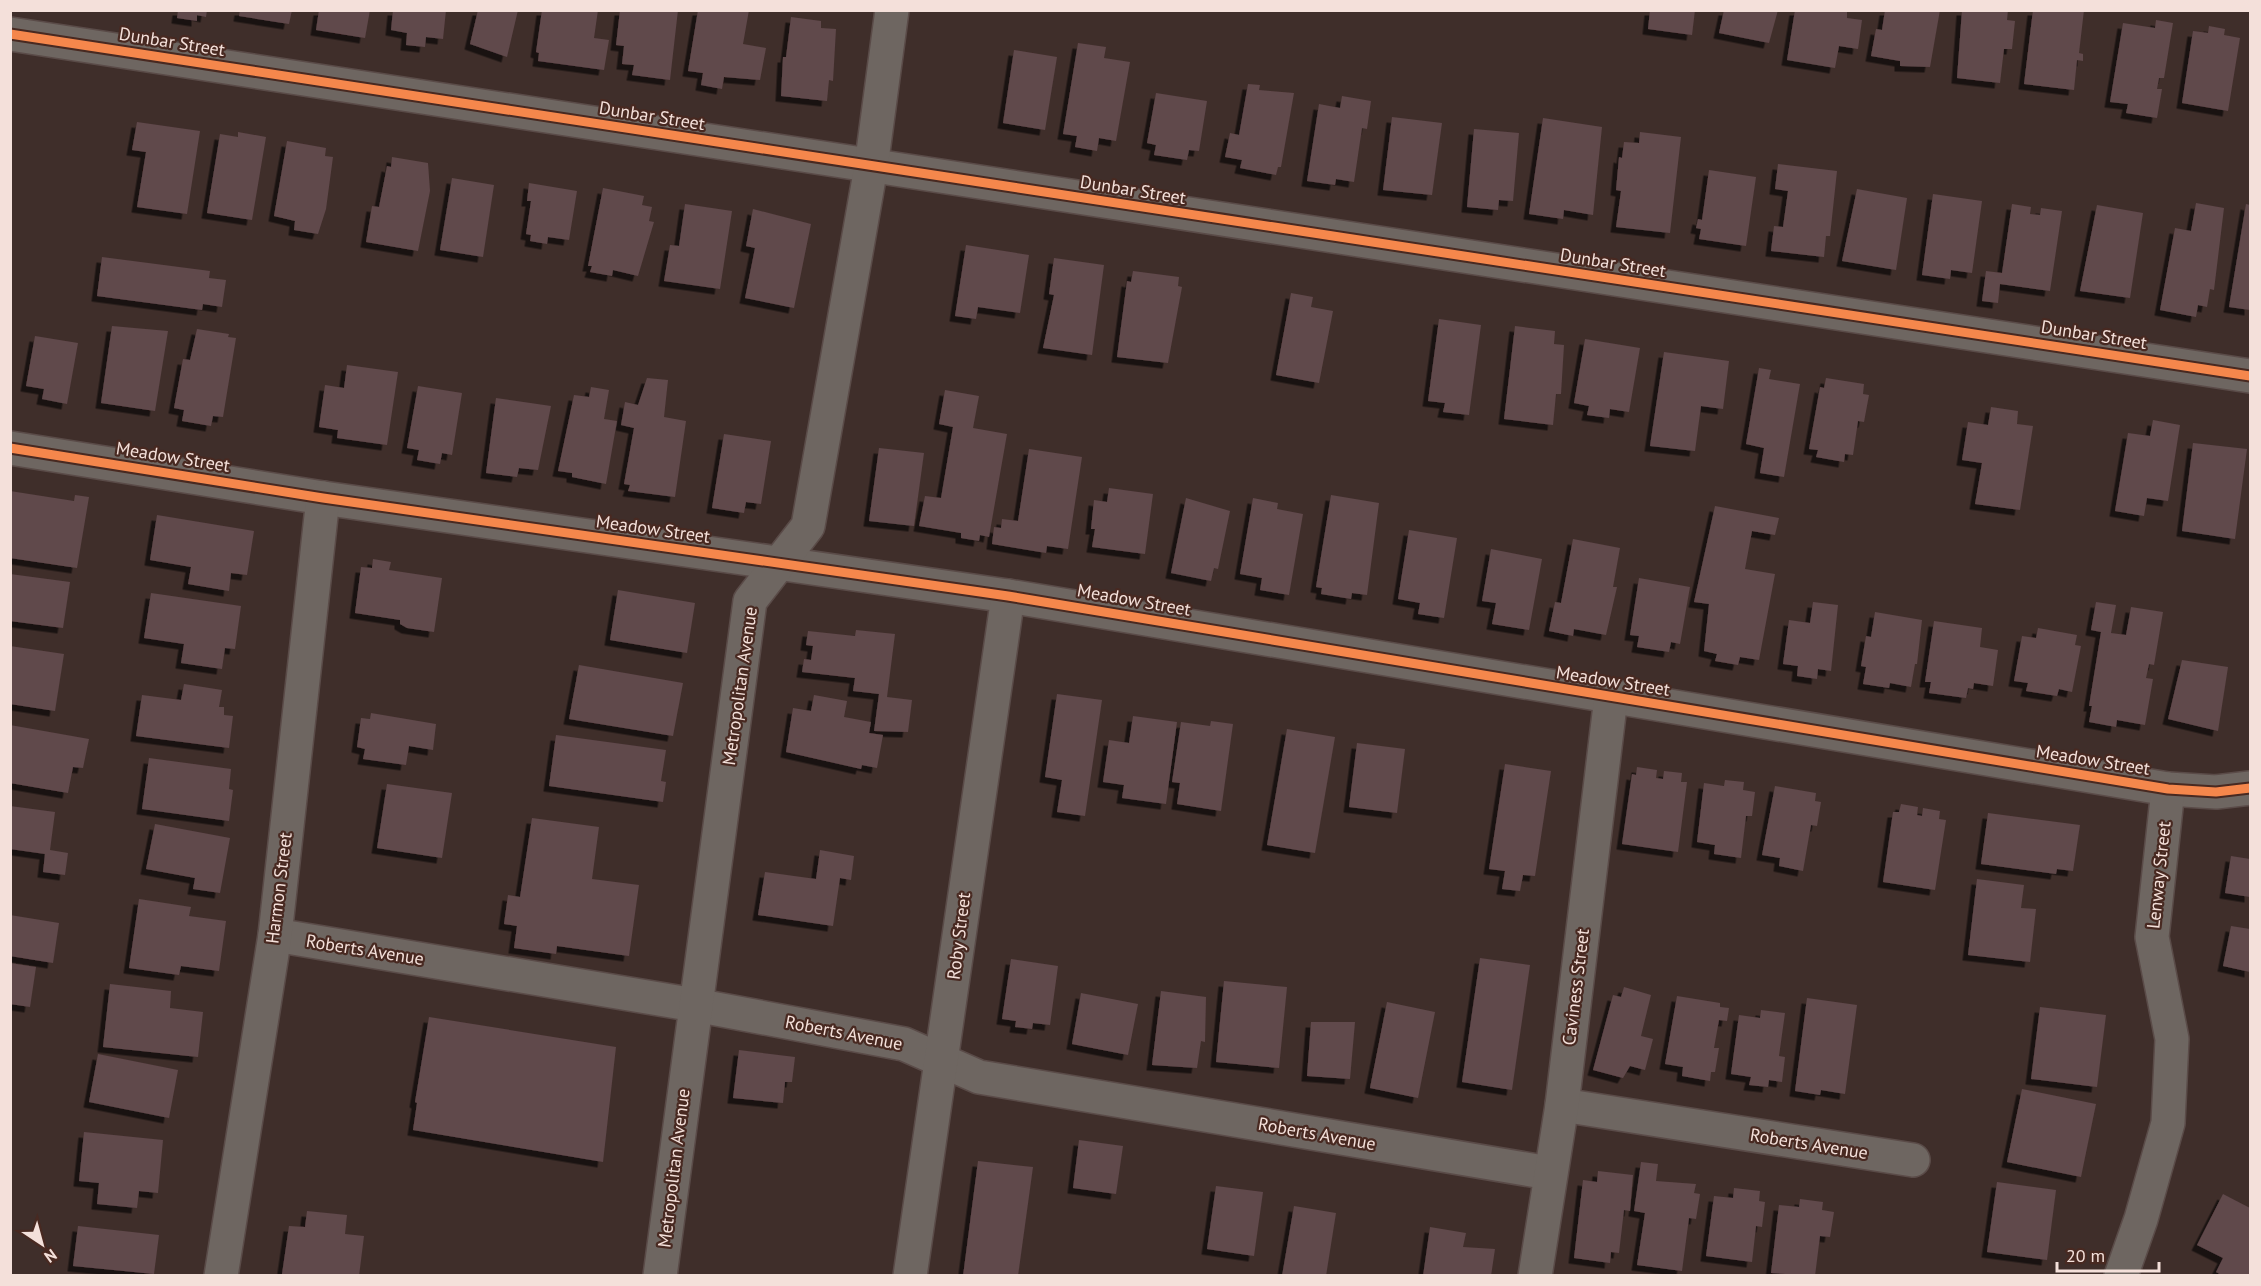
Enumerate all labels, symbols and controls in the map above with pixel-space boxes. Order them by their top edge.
street label: Dunbar Street [117,22,227,61]
street label: Dunbar Street [597,96,707,135]
street label: Dunbar Street [1078,170,1188,209]
street label: Dunbar Street [1558,243,1668,282]
street label: Dunbar Street [2039,315,2149,354]
street label: Meadow Street [114,436,232,477]
street label: Meadow Street [595,509,712,548]
street label: Meadow Street [1075,578,1193,621]
street label: Metropolitan Avenue [717,605,762,767]
street label: Meadow Street [1554,660,1672,701]
street label: Meadow Street [2034,739,2152,780]
street label: Lenway Street [2141,820,2176,930]
street label: Harmon Street [260,831,297,945]
street label: Roby Street [942,891,975,981]
street label: Caviness Street [1557,927,1594,1047]
street label: Roberts Avenue [304,929,426,970]
street label: Roberts Avenue [783,1010,905,1055]
street label: Metropolitan Avenue [652,1087,695,1249]
street label: Roberts Avenue [1256,1112,1378,1155]
street label: Roberts Avenue [1748,1123,1870,1164]
north arrow [12,1214,72,1274]
scale bar [2057,1235,2159,1273]
text: 20 m [2066,1244,2105,1267]
text: N [41,1245,61,1267]

